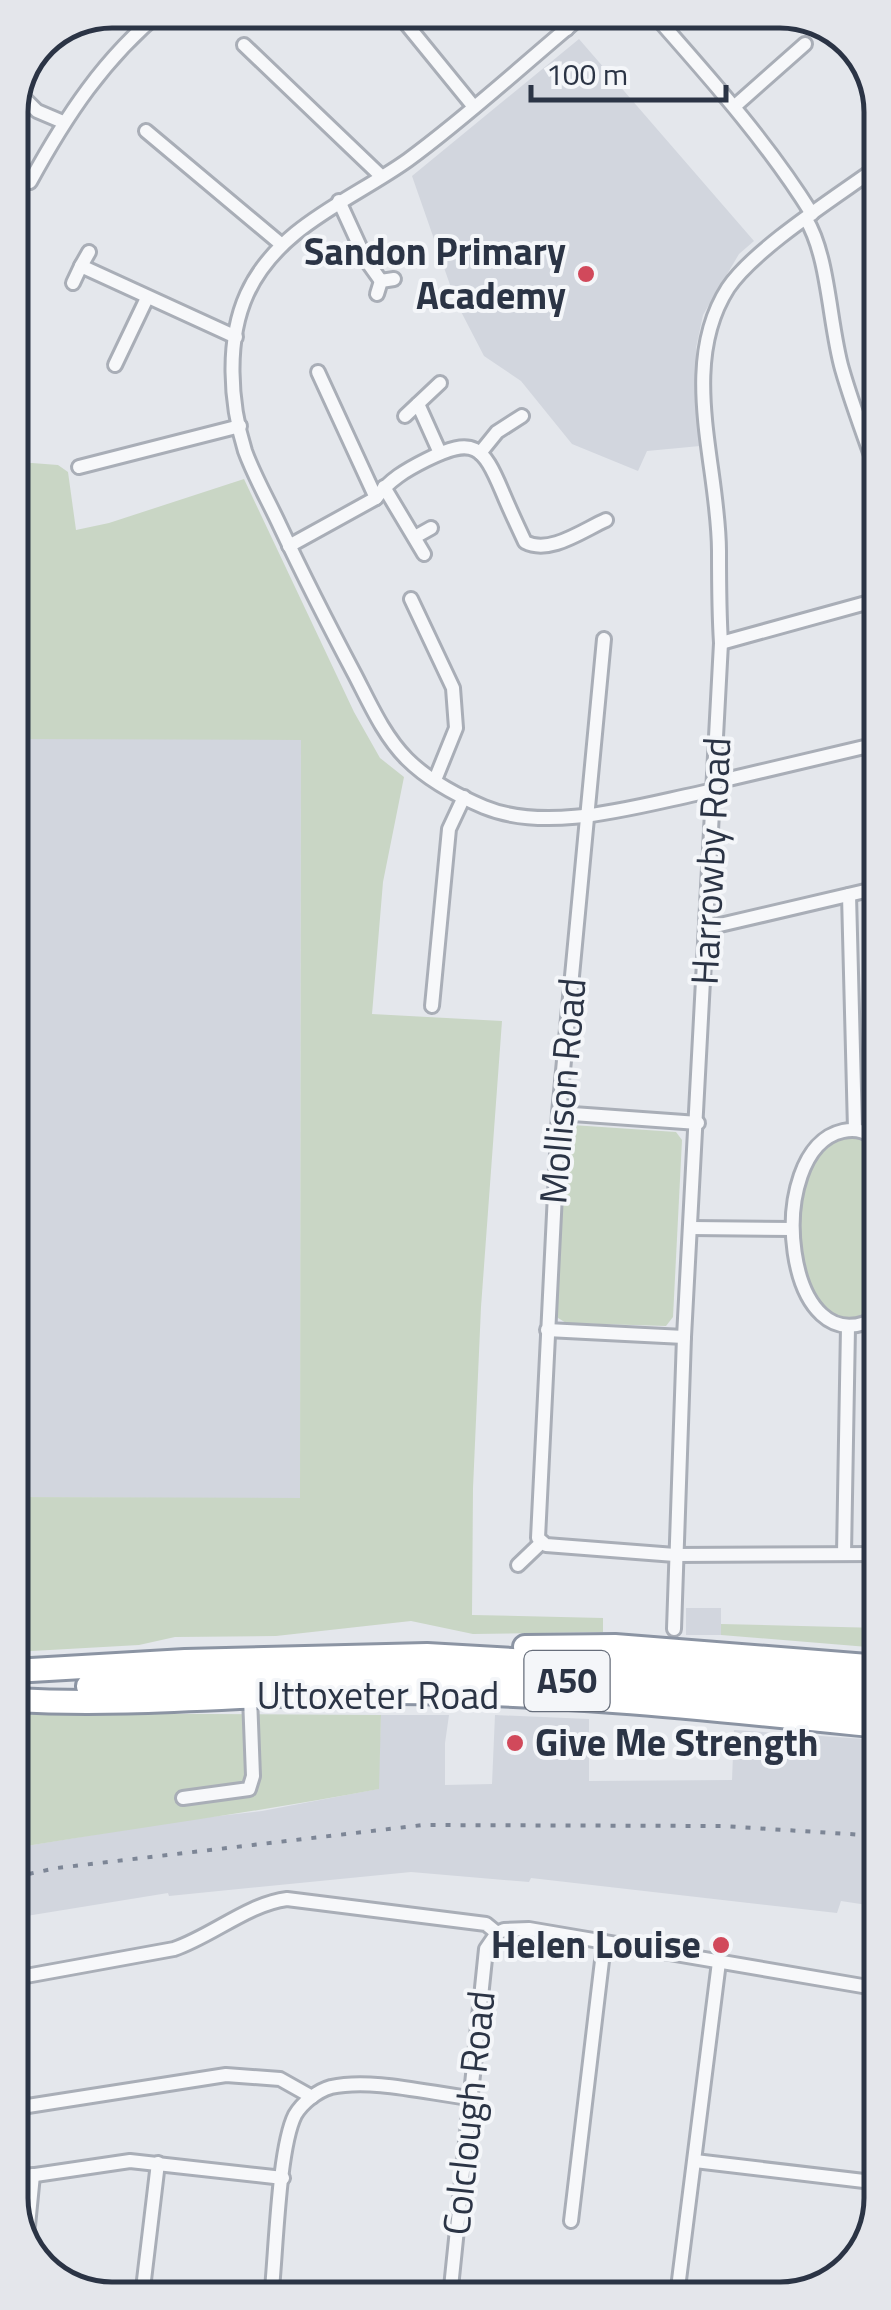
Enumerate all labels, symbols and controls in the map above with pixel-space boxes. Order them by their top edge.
scale bar [531,40,726,102]
text: 100 m [546,51,628,97]
place label: Sandon Primary Academy [304,222,566,324]
marker: Sandon Primary Academy [575,263,597,285]
street label: Harrowby Road [675,736,745,986]
street label: Mollison Road [523,976,601,1206]
road number: A50 [524,1651,610,1711]
street label: Uttoxeter Road [257,1666,499,1724]
place label: Give Me Strength [535,1713,819,1771]
marker: Give Me Strength [504,1732,526,1754]
place label: Helen Louise [491,1915,701,1973]
marker: Helen Louise [710,1934,732,1956]
street label: Colclough Road [426,1988,510,2238]

